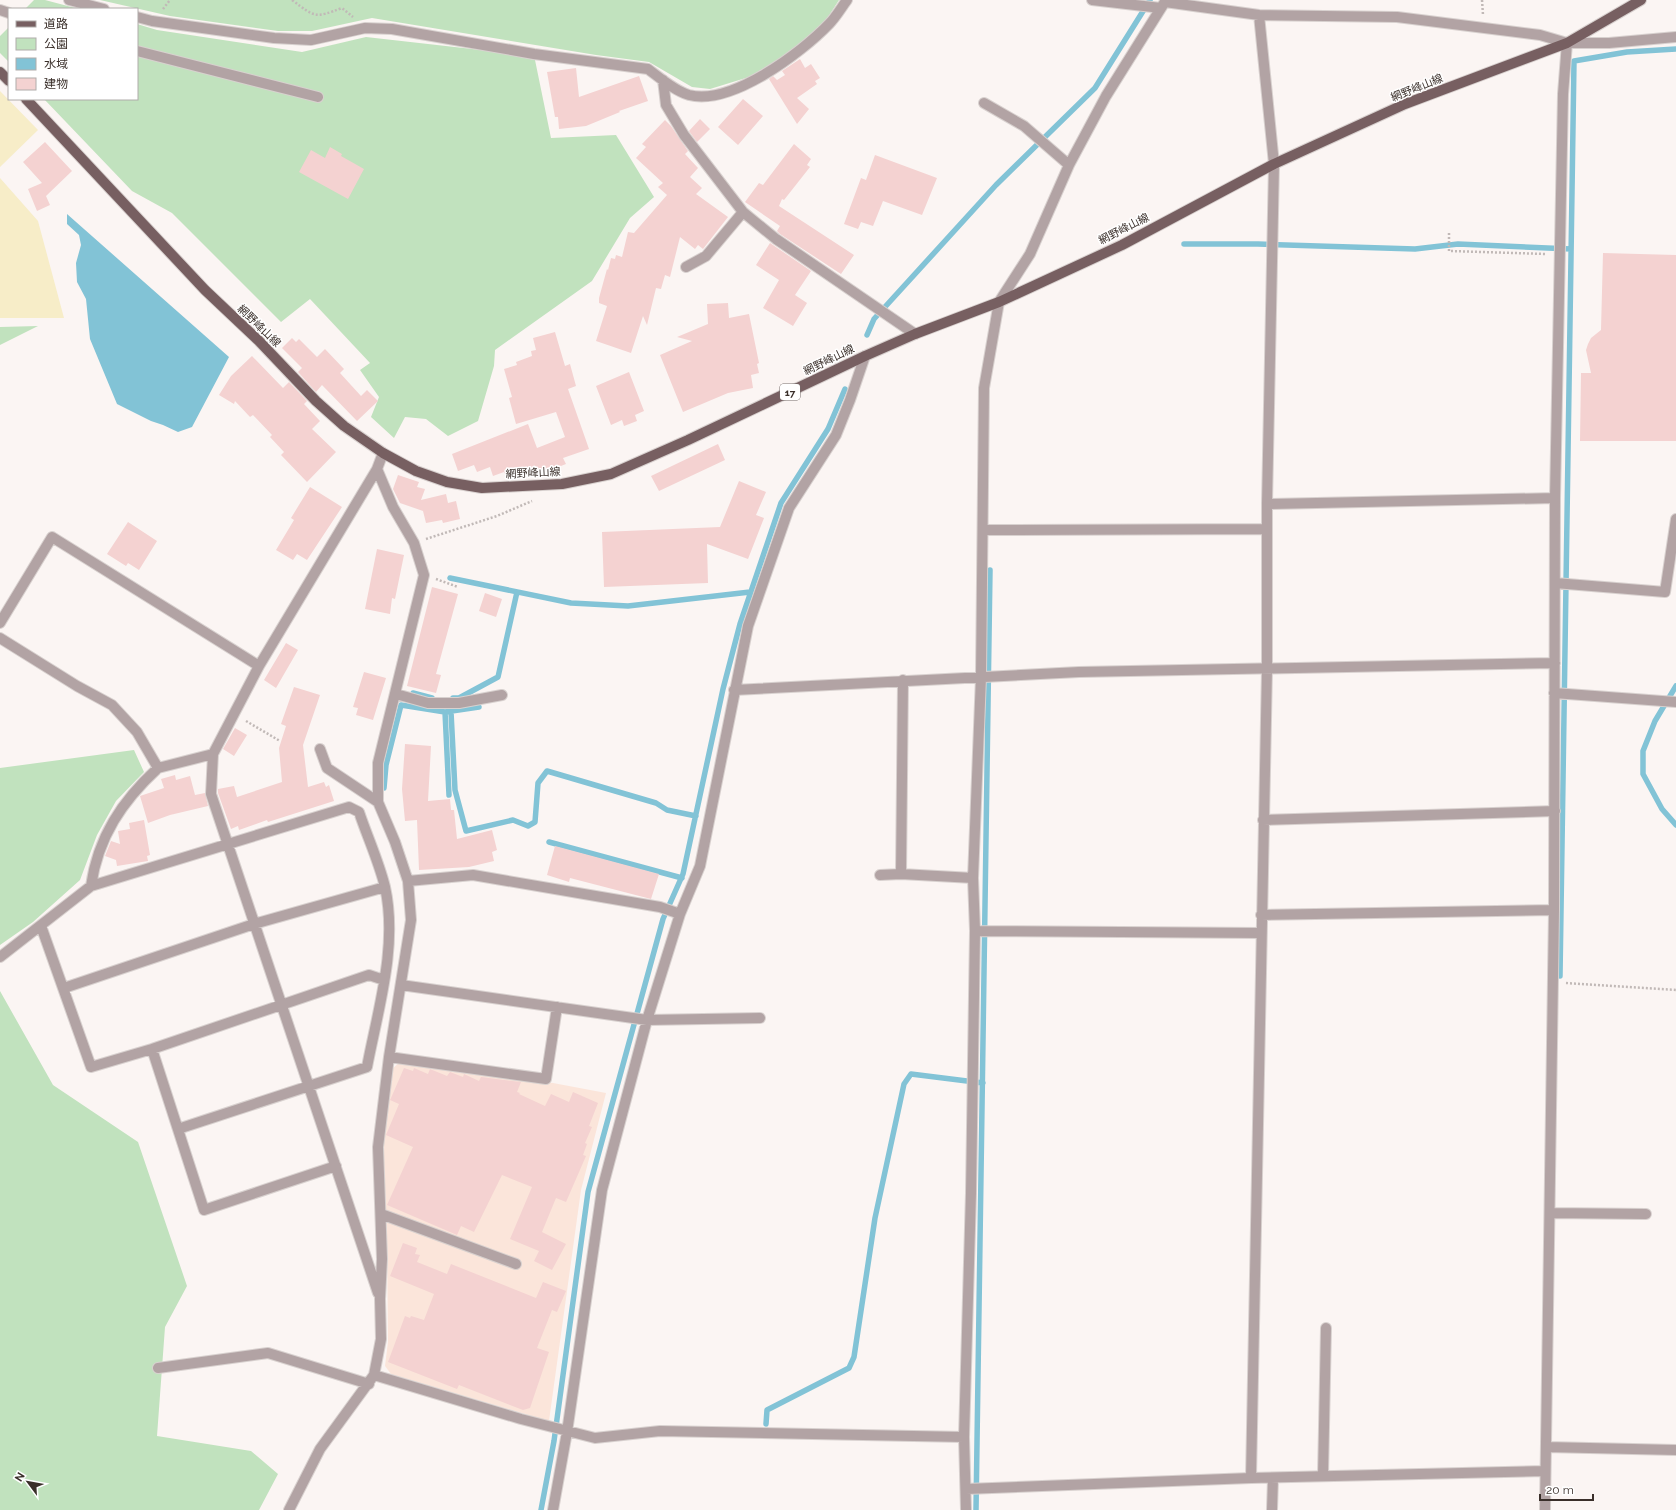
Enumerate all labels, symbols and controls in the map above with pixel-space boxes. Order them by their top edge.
legend [8,8,138,100]
text: 道路 [44,17,68,31]
text: 公園 [44,37,68,51]
text: 水域 [44,57,68,71]
street label: 網野峰山線 [1389,72,1445,104]
text: 建物 [44,77,68,91]
street label: 網野峰山線 [1097,211,1151,247]
street label: 網野峰山線 [235,302,283,350]
street label: 網野峰山線 [801,342,857,378]
road number: 17 [780,384,800,400]
street label: 網野峰山線 [505,465,561,481]
north arrow [8,1462,48,1502]
text: N [12,1470,28,1484]
scale bar [1540,1476,1593,1502]
text: 20 m [1546,1483,1574,1497]

